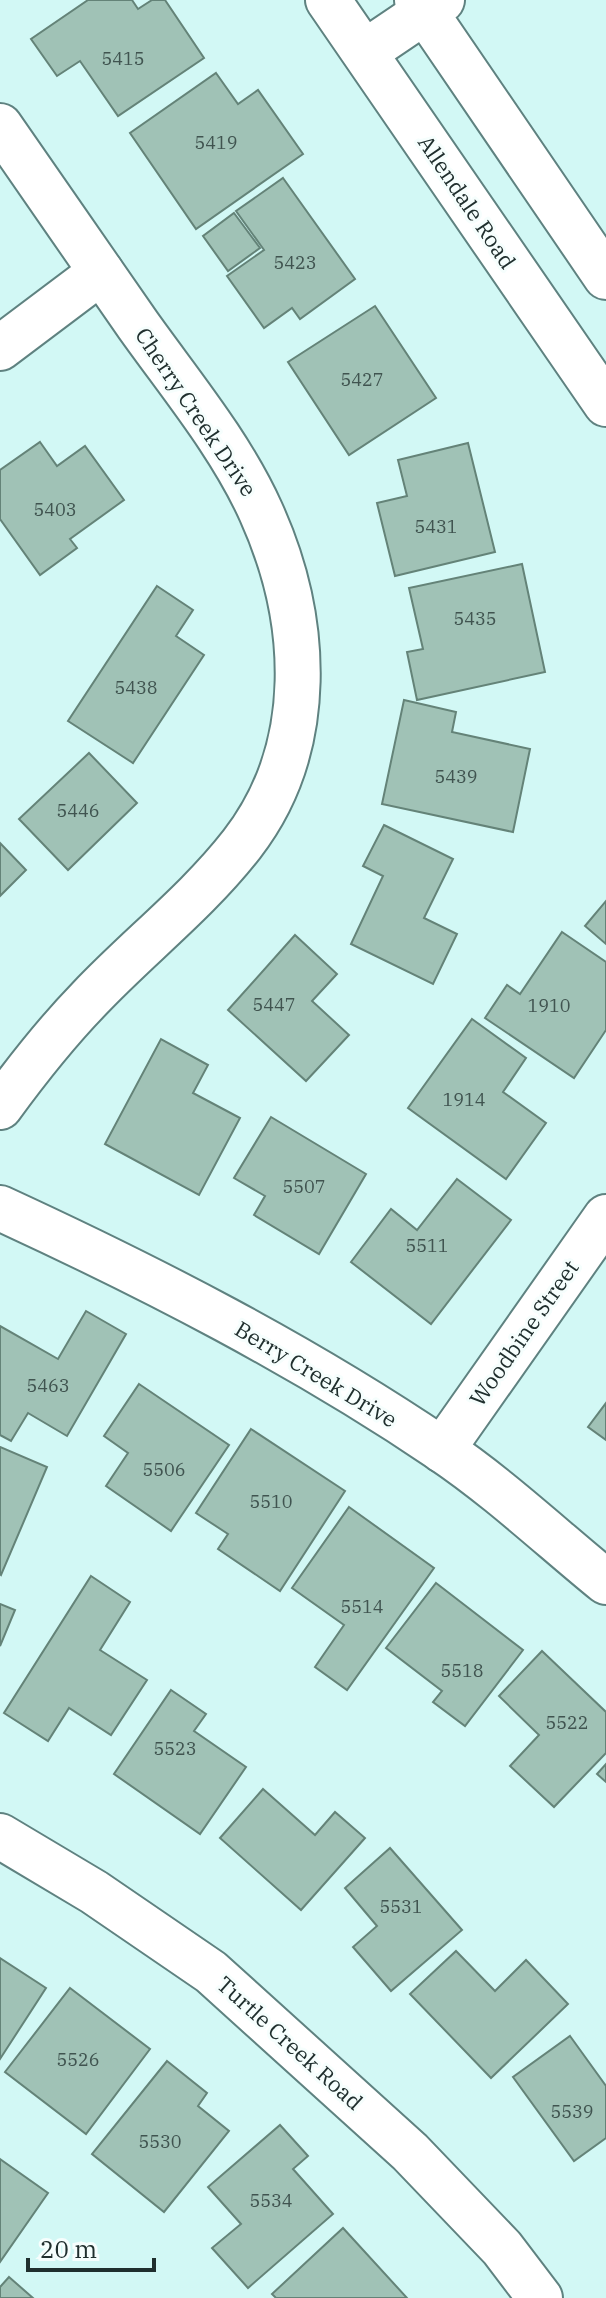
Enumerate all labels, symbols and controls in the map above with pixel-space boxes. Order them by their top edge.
house number: 5415 [101,47,145,70]
street label: Allendale Road [412,129,523,274]
house number: 5419 [194,131,238,154]
house number: 5423 [273,251,317,274]
street label: Cherry Creek Drive [129,322,264,502]
house number: 5427 [340,368,384,391]
house number: 5403 [33,498,77,521]
house number: 5431 [414,515,458,538]
house number: 5435 [453,607,497,630]
house number: 5438 [114,676,158,699]
house number: 5439 [434,765,478,788]
house number: 5446 [56,799,100,822]
house number: 5447 [252,993,296,1016]
house number: 1910 [527,994,571,1017]
house number: 1914 [442,1088,486,1111]
house number: 5507 [282,1175,326,1198]
house number: 5511 [405,1234,449,1257]
street label: Woodbine Street [462,1254,585,1411]
street label: Berry Creek Drive [230,1314,403,1433]
house number: 5463 [26,1374,70,1397]
house number: 5506 [142,1458,186,1481]
house number: 5510 [249,1490,293,1513]
house number: 5514 [340,1595,384,1618]
house number: 5518 [440,1659,484,1682]
house number: 5522 [545,1711,589,1734]
house number: 5523 [153,1737,197,1760]
house number: 5531 [379,1895,423,1918]
street label: Turtle Creek Road [211,1969,369,2116]
house number: 5526 [56,2048,100,2071]
house number: 5539 [550,2100,594,2123]
house number: 5530 [138,2130,182,2153]
house number: 5534 [249,2189,293,2212]
scale bar [28,2222,154,2272]
text: 20 m [40,2233,97,2265]

